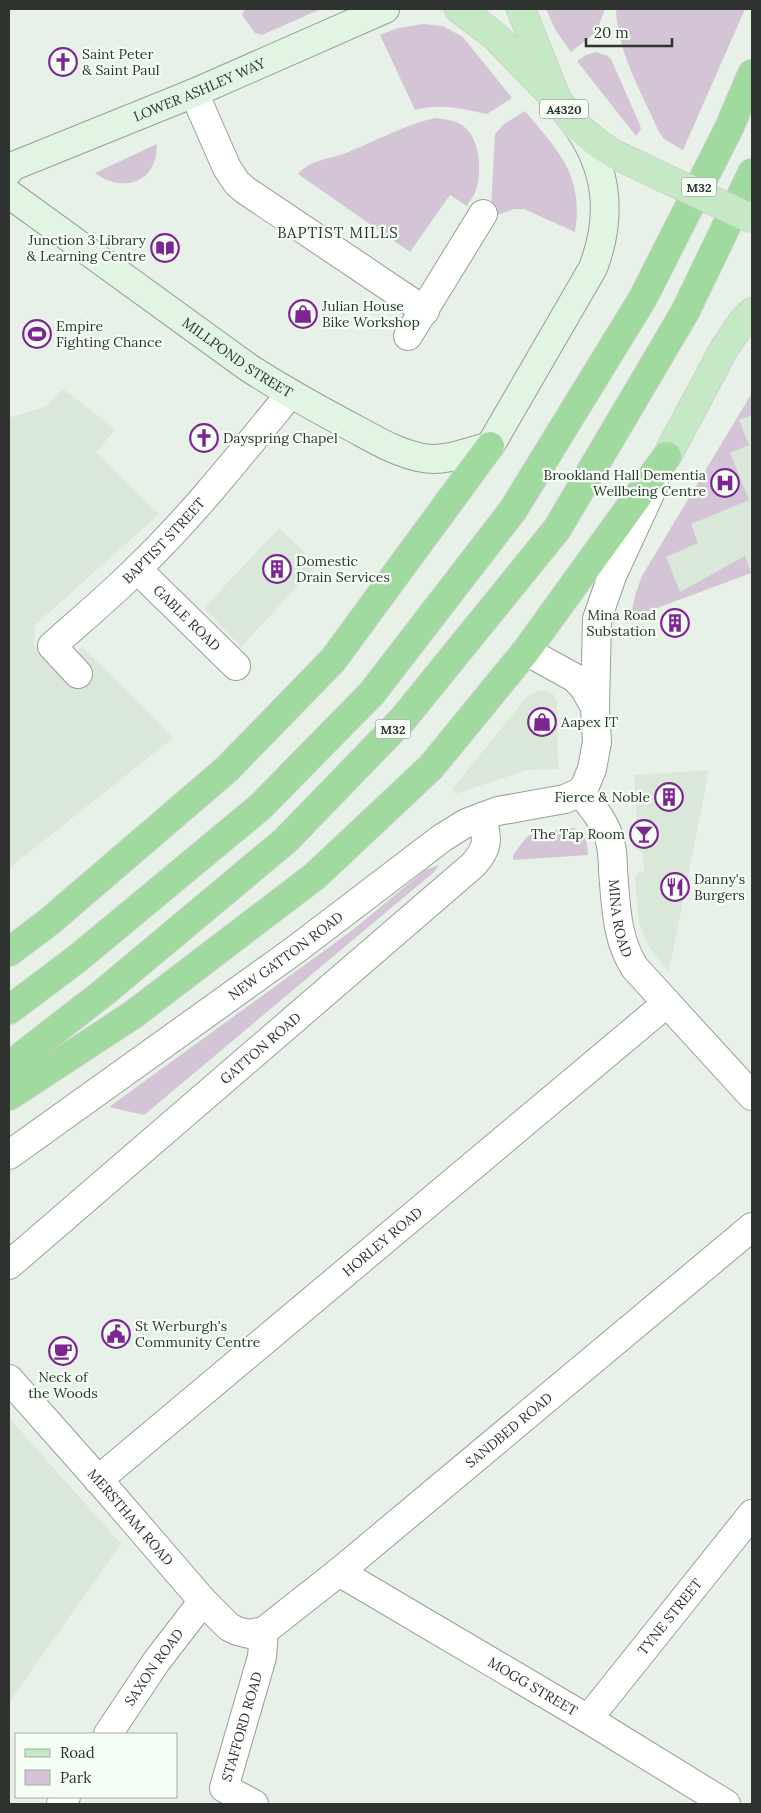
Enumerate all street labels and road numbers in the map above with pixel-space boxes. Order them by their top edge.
street label: LOWER ASHLEY WAY [131,53,269,126]
road number: A4320 [540,100,588,118]
road number: M32 [682,178,716,196]
street label: MILLPOND STREET [179,313,296,402]
street label: BAPTIST STREET [119,494,209,587]
street label: GABLE ROAD [149,581,225,655]
road number: M32 [376,720,410,739]
street label: MINA ROAD [605,878,637,960]
street label: NEW GATTON ROAD [225,908,347,1004]
street label: GATTON ROAD [216,1008,305,1088]
street label: HORLEY ROAD [339,1203,426,1280]
street label: SANDBED ROAD [462,1389,556,1472]
street label: MERSTHAM ROAD [84,1465,177,1569]
street label: TYNE STREET [634,1575,706,1659]
street label: SAXON ROAD [120,1625,187,1709]
street label: MOGG STREET [485,1653,581,1720]
street label: STAFFORD ROAD [217,1670,266,1784]

